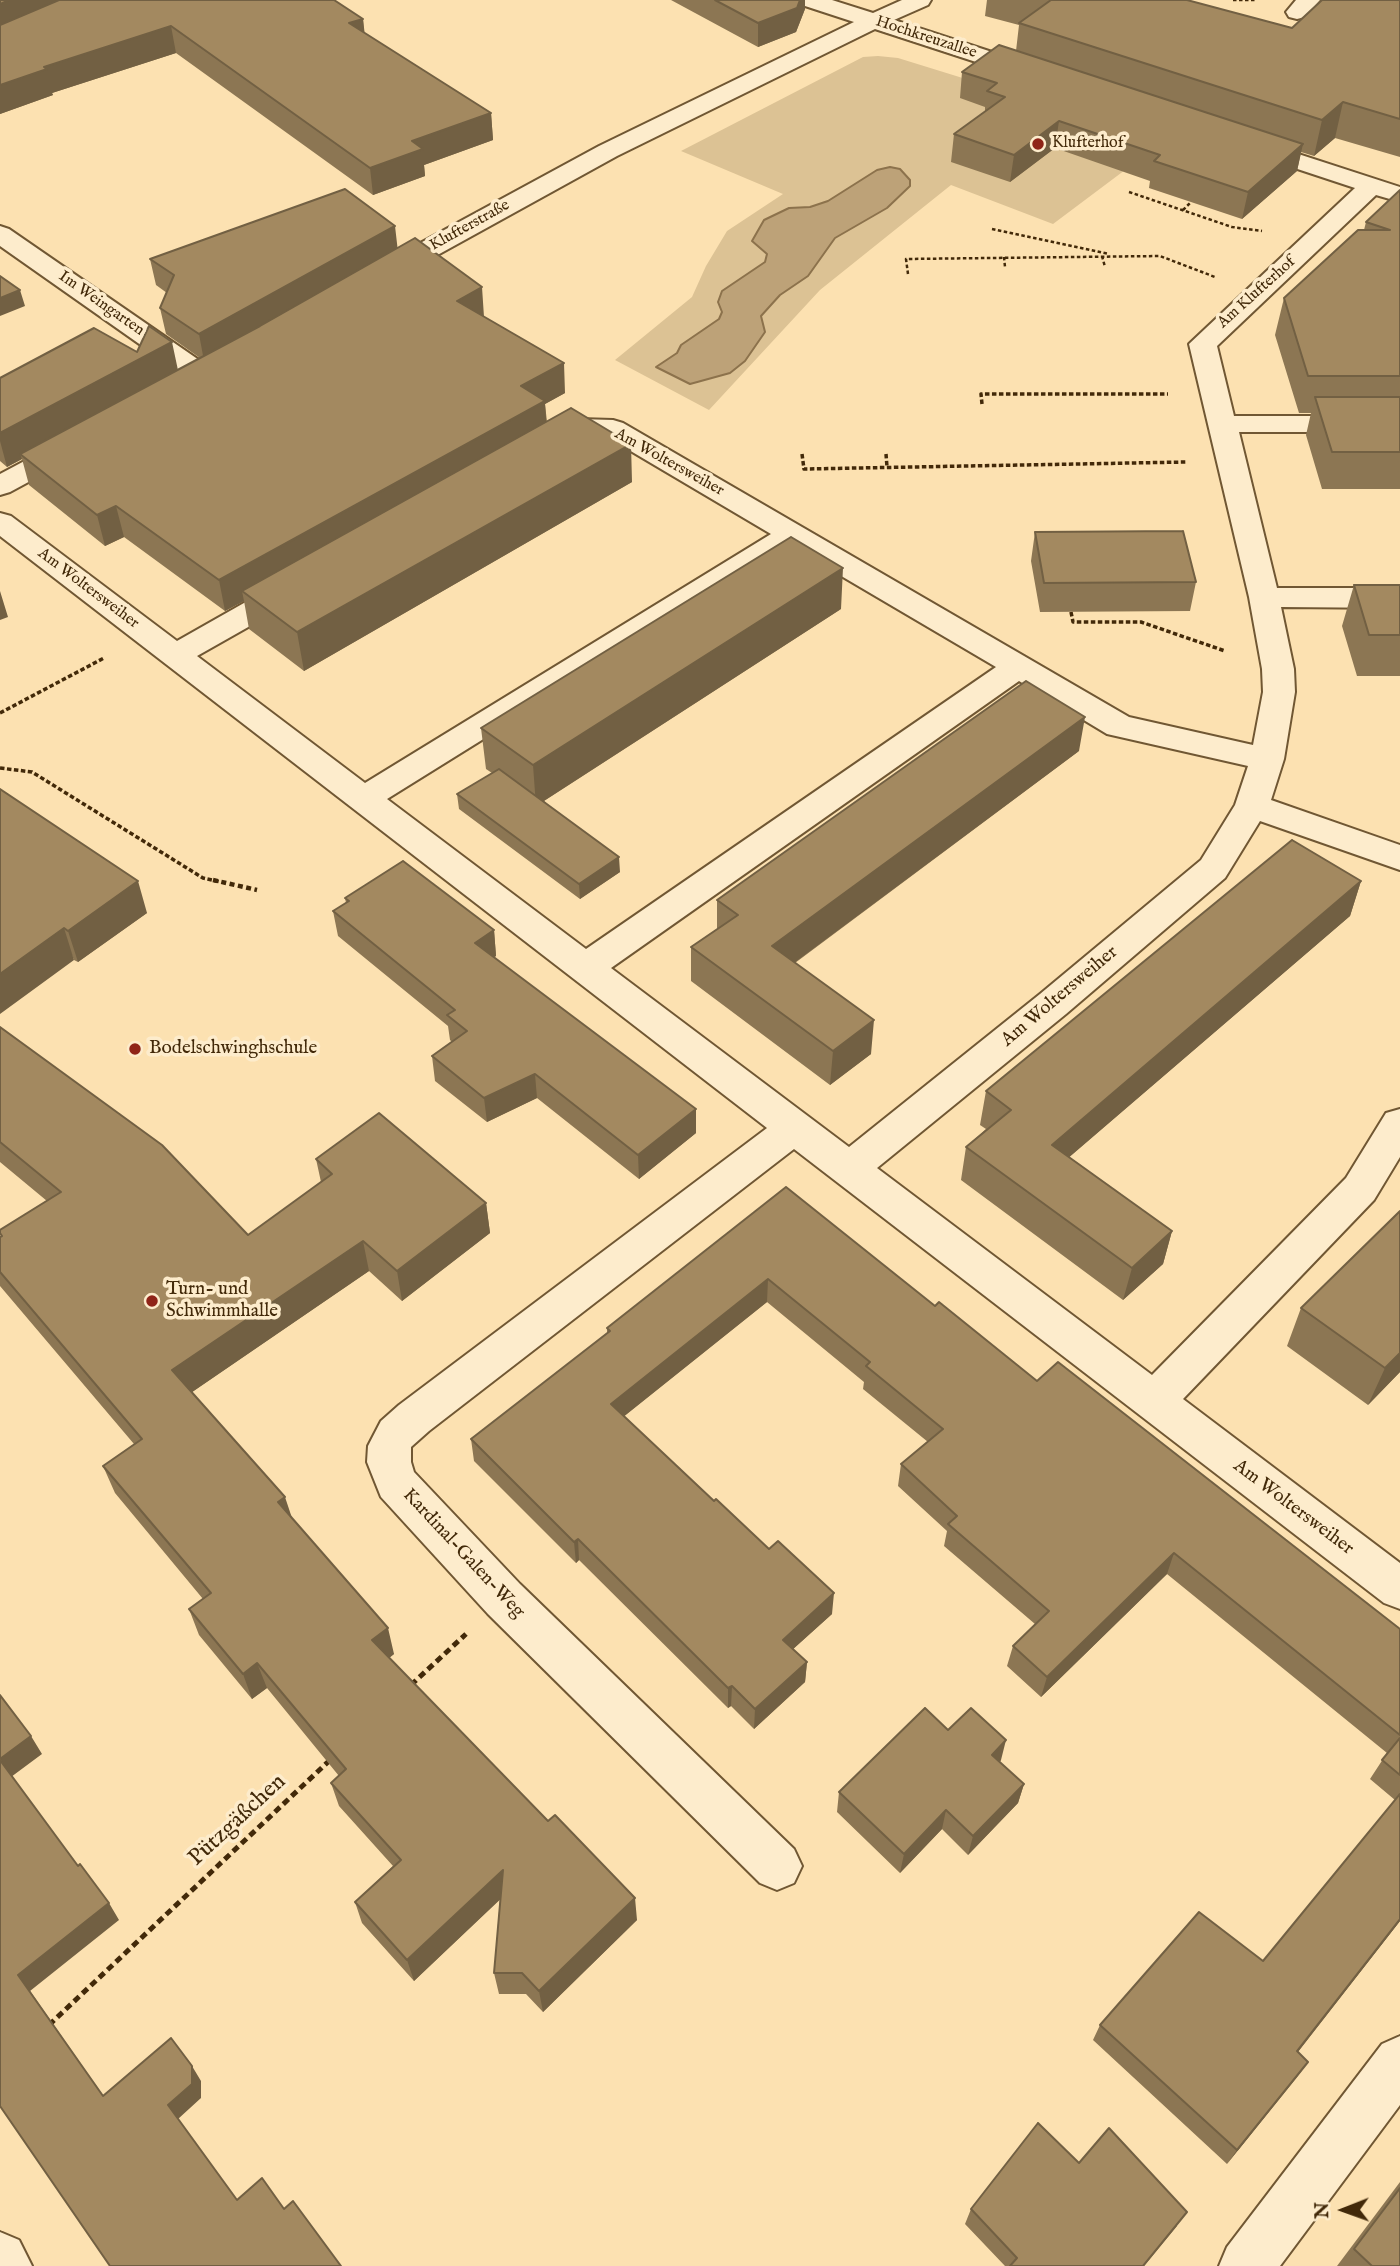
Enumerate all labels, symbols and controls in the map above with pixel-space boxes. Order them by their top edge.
street label: Hochkreuzallee [873,13,979,63]
place label: Klufterhof [1052,134,1123,154]
marker: Klufterhof [1030,136,1046,152]
street label: Klufterstraße [427,196,513,256]
street label: Am Klufterhof [1214,253,1300,333]
street label: Im Weingarten [54,267,148,341]
street label: Am Woltersweiher [611,425,727,501]
street label: Am Woltersweiher [33,545,143,633]
street label: Am Woltersweiher [997,942,1123,1052]
place label: Bodelschwinghschule [149,1038,317,1060]
marker: Bodelschwinghschule [127,1041,143,1057]
place label: Turn- und Schwimmhalle [166,1279,278,1323]
marker: Turn- und Schwimmhalle [144,1293,160,1309]
street label: Am Woltersweiher [1228,1455,1358,1561]
street label: Kardinal-Galen-Weg [397,1485,529,1623]
street label: Pützgäßchen [184,1769,292,1873]
north arrow [1309,2175,1379,2245]
text: N [1311,2202,1335,2219]

